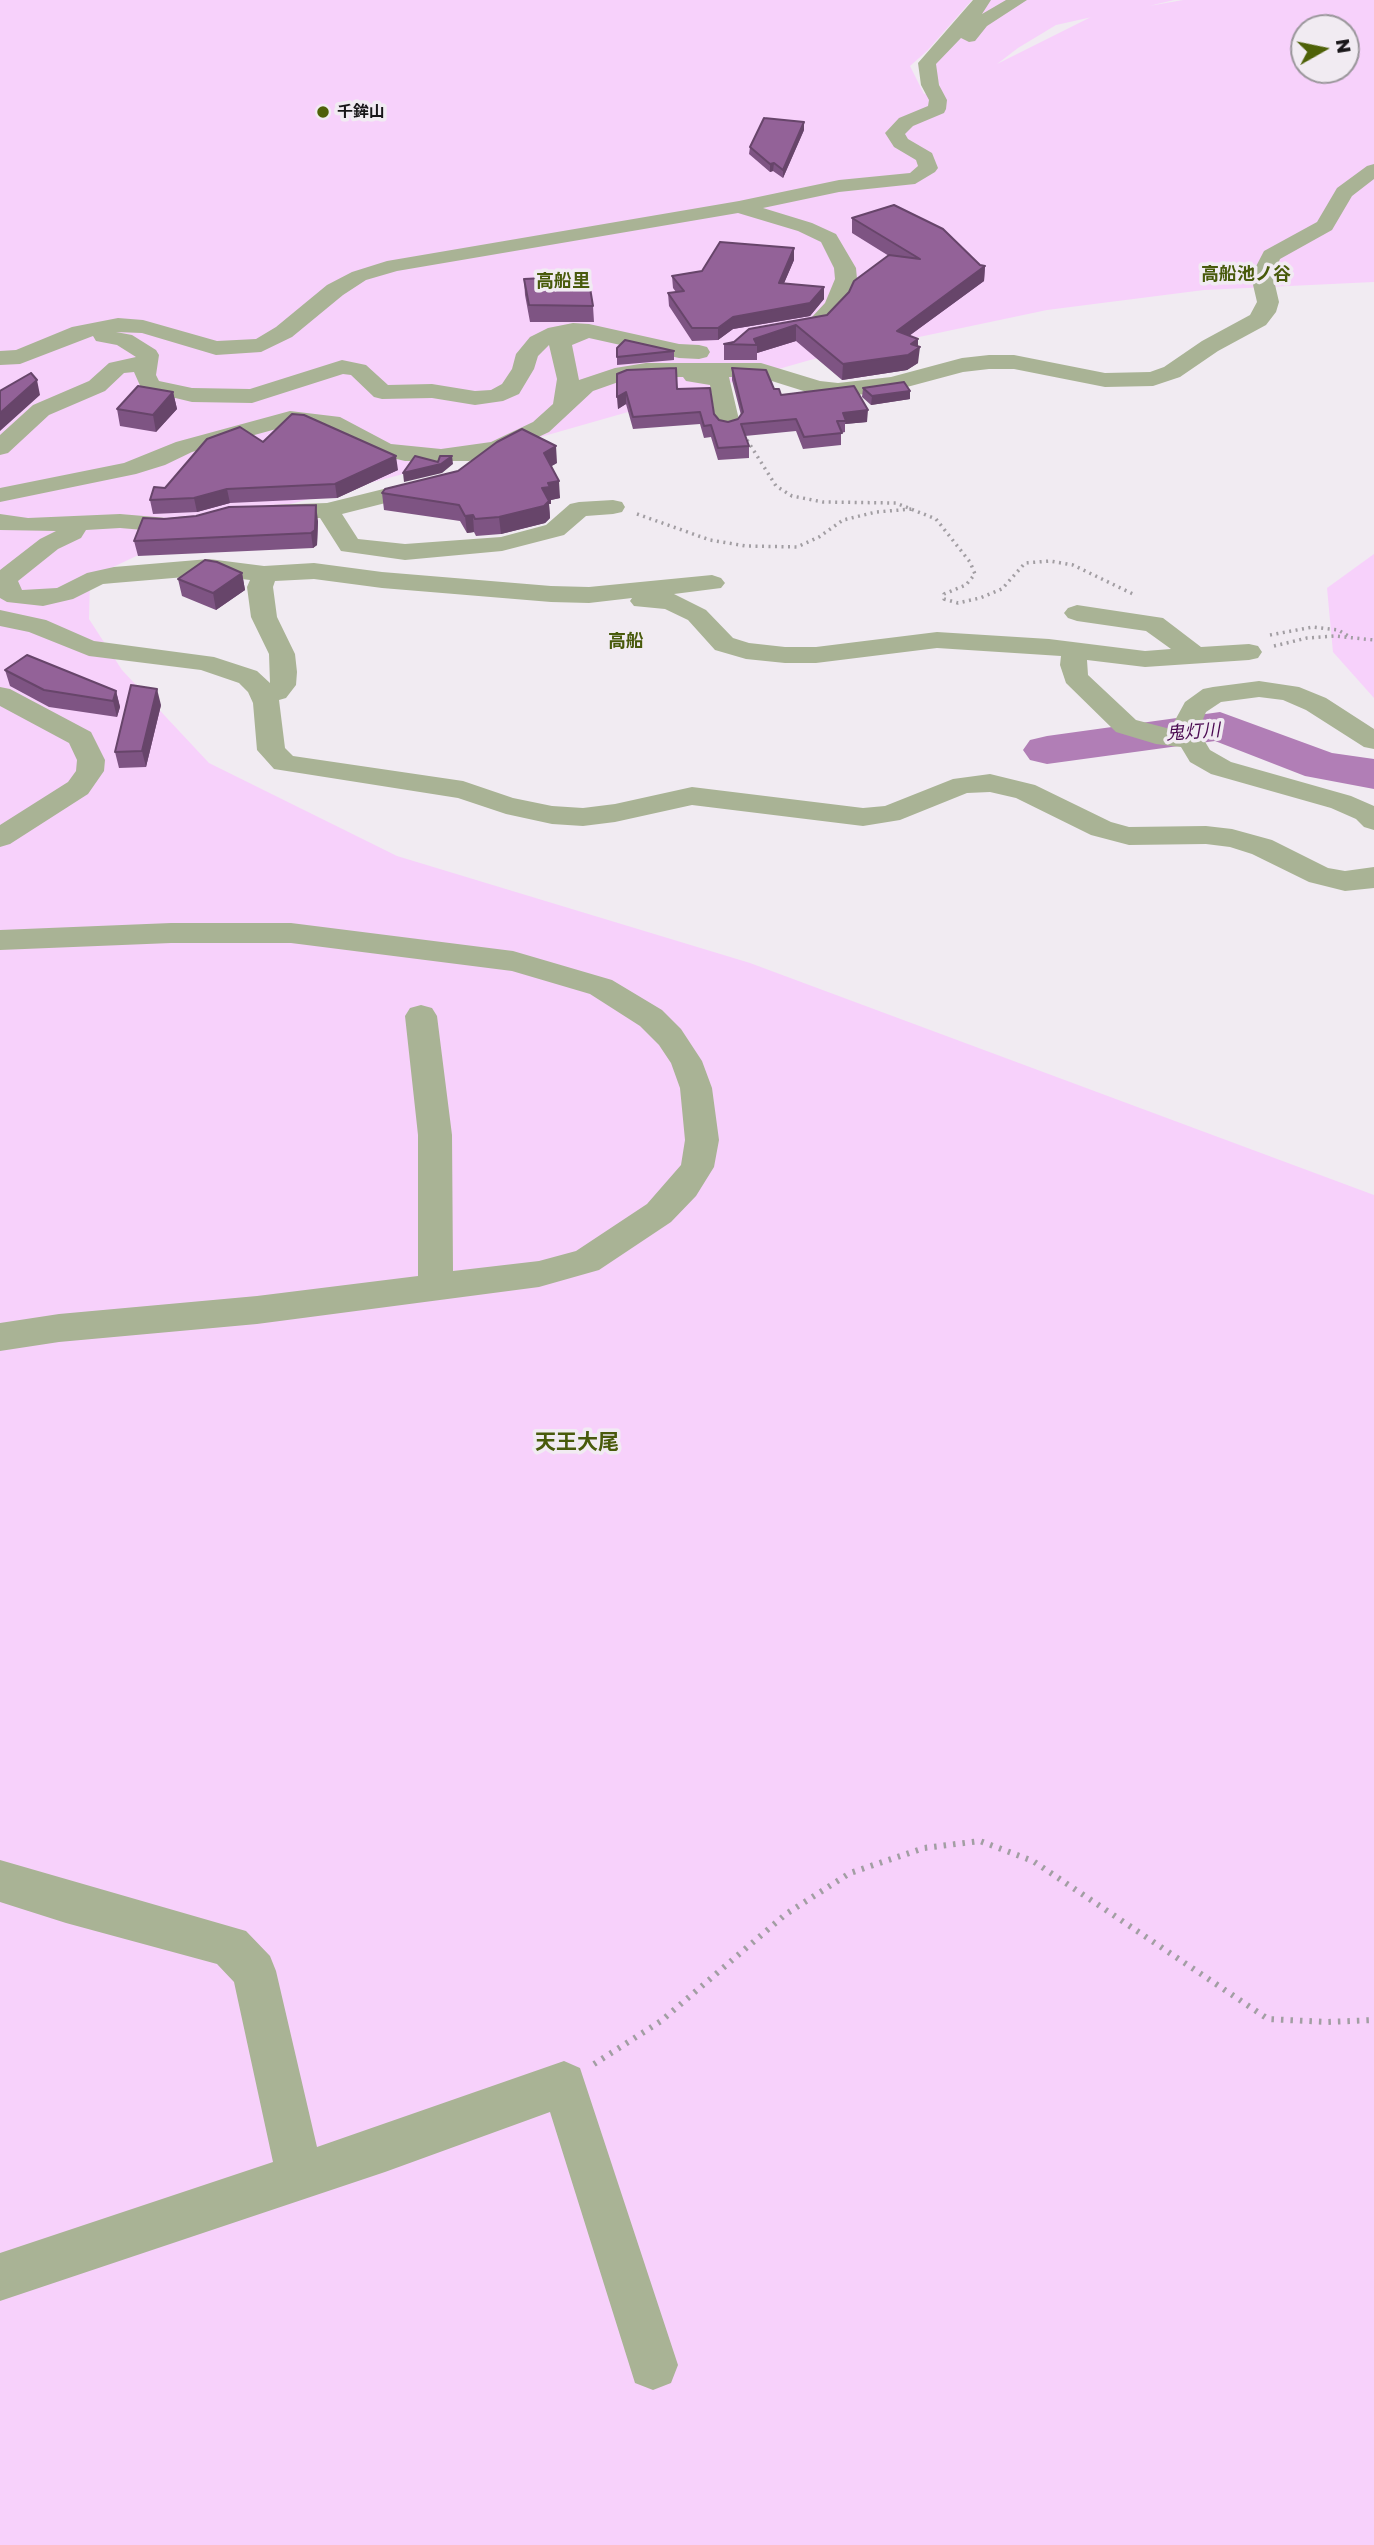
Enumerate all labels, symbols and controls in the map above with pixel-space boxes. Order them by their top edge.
north arrow [1290,14,1360,84]
text: N [1332,37,1357,55]
place label: 千鉾山 [337,102,385,122]
marker: 千鉾山 [315,104,331,120]
district label: 高船池ノ谷 [1201,263,1291,285]
district label: 高船里 [536,270,590,292]
district label: 高船 [608,630,644,652]
water label: 鬼灯川 [1165,719,1221,745]
district label: 天王大尾 [535,1429,619,1455]

